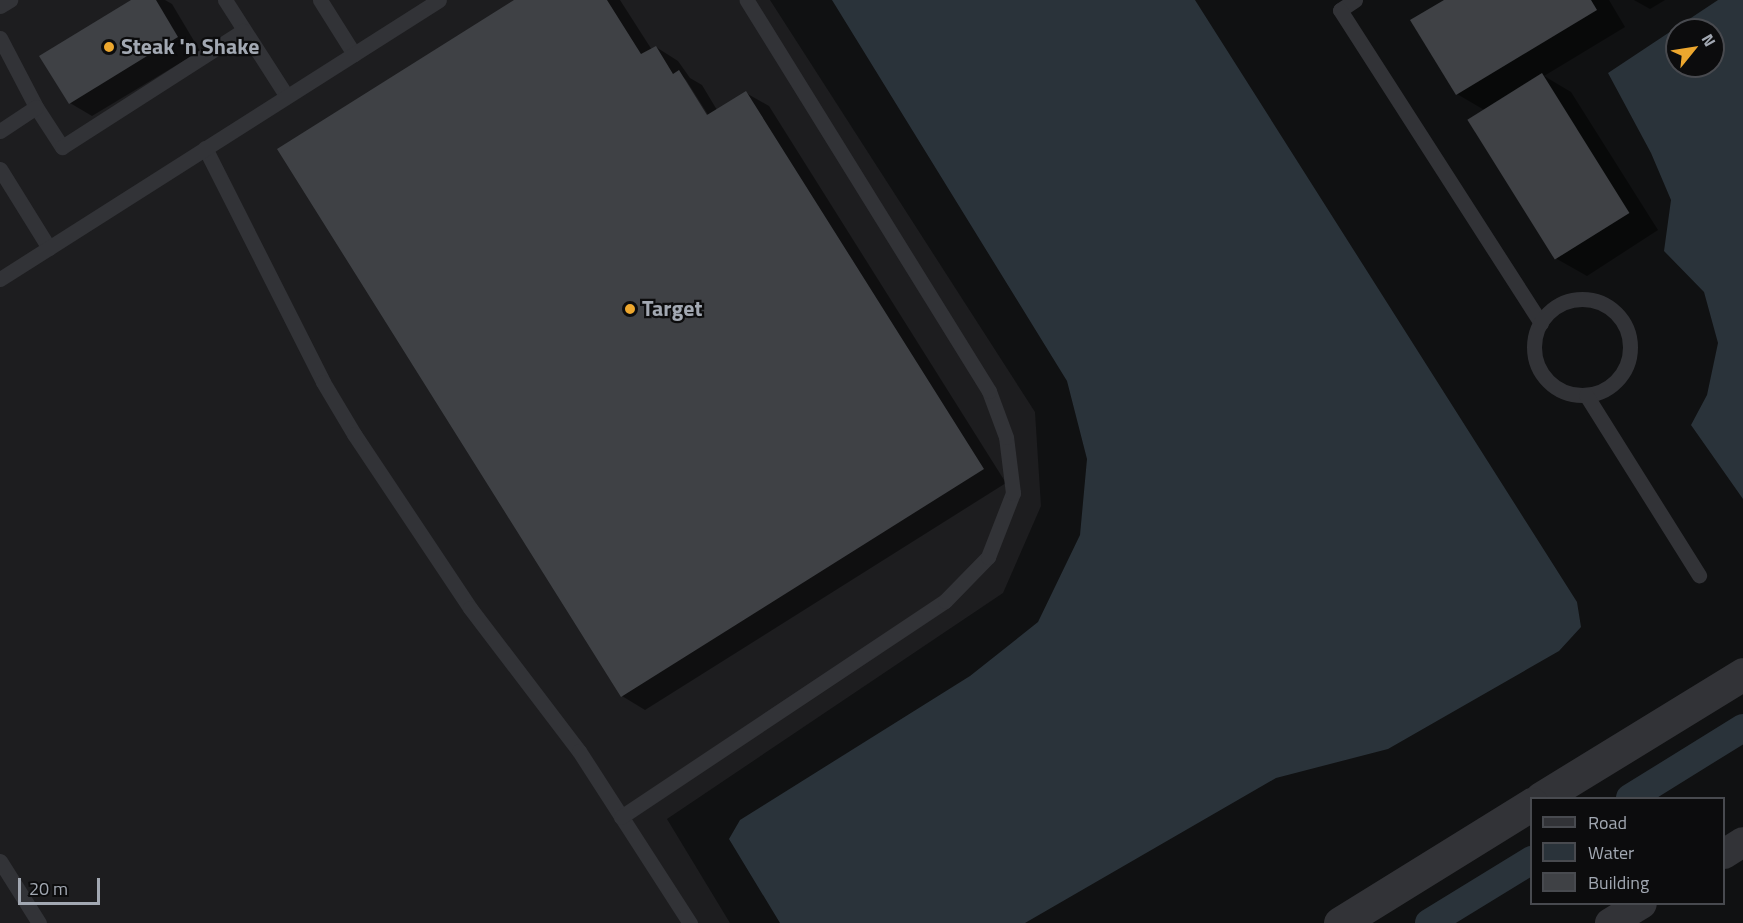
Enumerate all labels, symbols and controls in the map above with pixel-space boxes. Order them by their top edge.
north arrow [1665,18,1725,78]
text: N [1696,29,1722,51]
place label: Steak 'n Shake [121,34,259,60]
marker: Steak 'n Shake [102,40,116,54]
place label: Target [642,296,702,322]
marker: Target [623,302,637,316]
legend [1530,797,1725,905]
text: Road [1588,809,1627,836]
text: Water [1588,839,1634,866]
scale bar [21,866,104,904]
text: Building [1588,869,1649,896]
text: 20 m [29,875,68,902]

